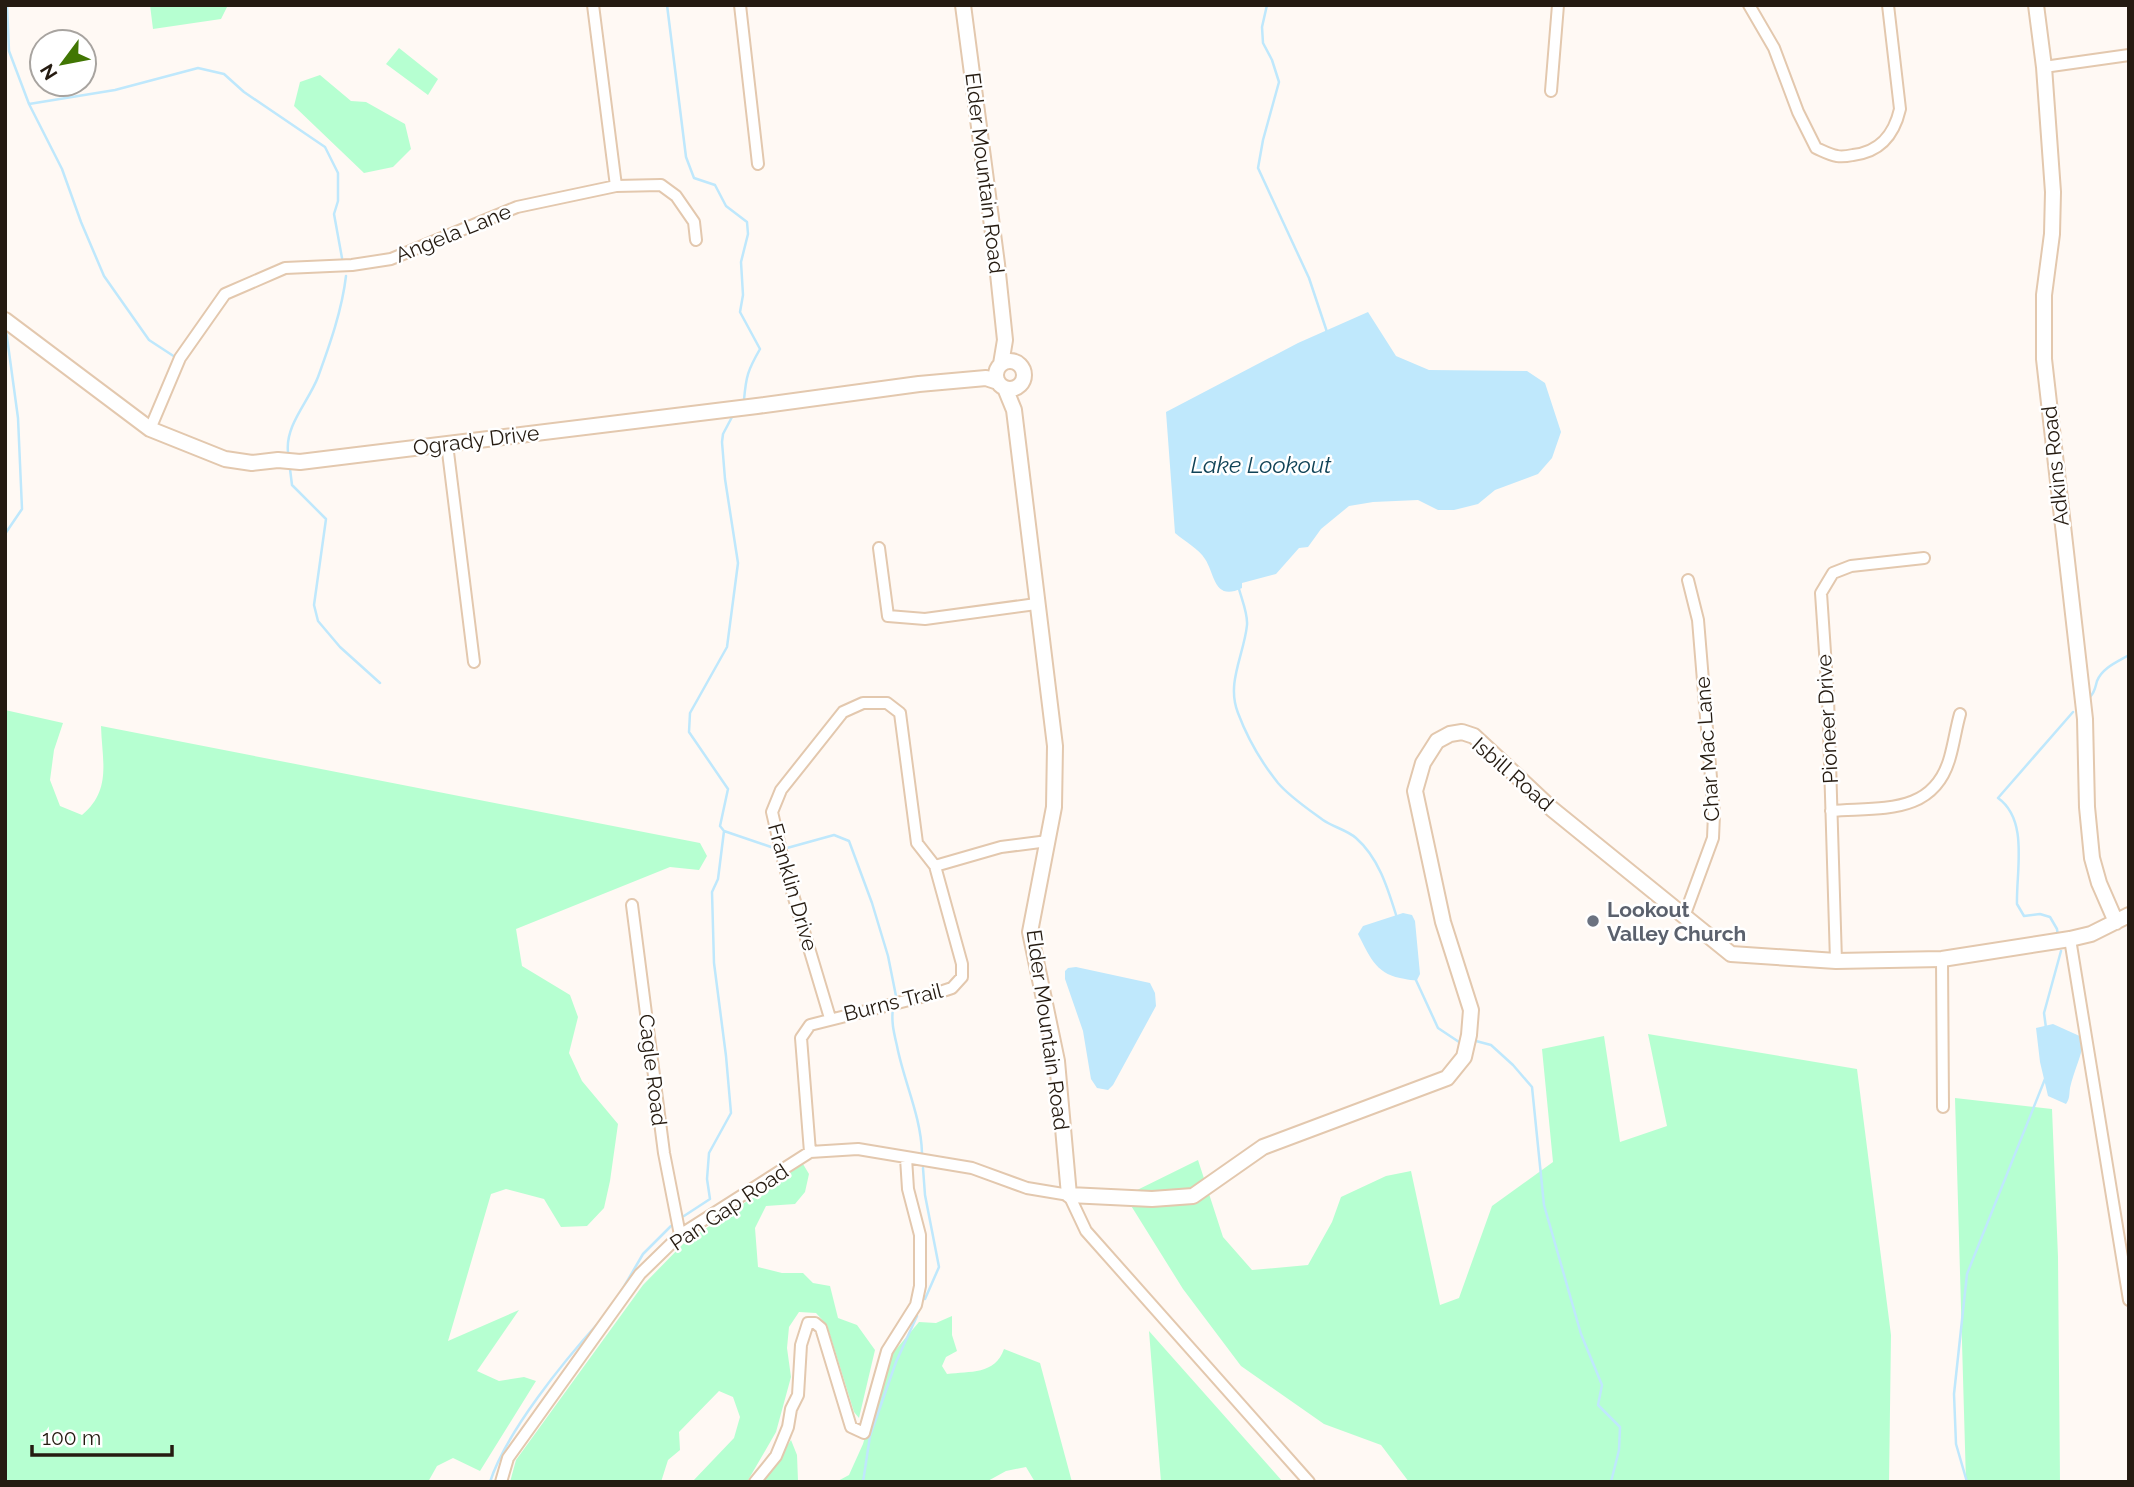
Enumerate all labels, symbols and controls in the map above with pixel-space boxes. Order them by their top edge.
north arrow [28,28,98,98]
text: N [35,60,62,84]
street label: Elder Mountain Road [960,71,1010,275]
street label: Angela Lane [392,198,514,268]
street label: Adkins Road [2036,405,2074,527]
street label: Ogrady Drive [412,420,540,460]
water label: Lake Lookout [1191,451,1332,478]
street label: Pioneer Drive [1811,654,1843,784]
street label: Char Mac Lane [1689,676,1725,822]
street label: Isbill Road [1467,732,1559,816]
street label: Franklin Drive [763,820,823,954]
place label: Lookout Valley Church [1607,897,1746,946]
marker: Lookout Valley Church [1585,913,1601,929]
street label: Elder Mountain Road [1022,928,1074,1132]
street label: Burns Trail [841,978,945,1026]
street label: Cagle Road [634,1013,672,1127]
street label: Pan Gap Road [665,1158,793,1256]
scale bar [32,1414,172,1458]
text: 100 m [42,1425,101,1450]

